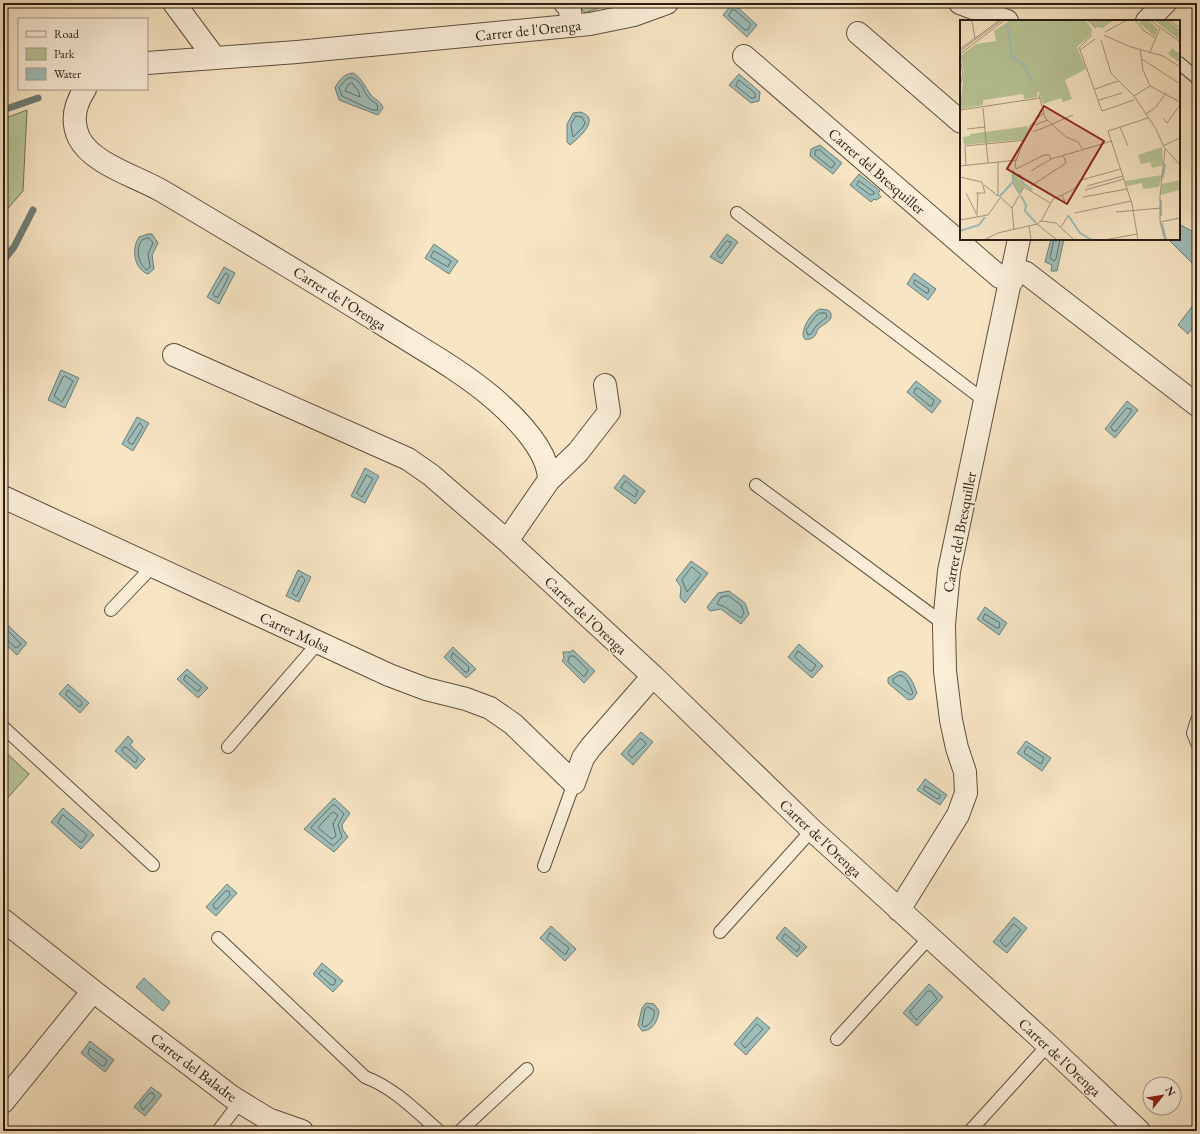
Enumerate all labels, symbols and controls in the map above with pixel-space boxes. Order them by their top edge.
street label: Carrer de l'Orenga [474,15,582,45]
legend [18,18,148,90]
inset map [960,20,1180,240]
text: Road [54,26,80,42]
text: Park [54,46,75,62]
text: Water [54,66,81,82]
street label: Carrer del Bresquiller [825,124,929,218]
street label: Carrer de l'Orenga [290,262,390,334]
street label: Carrer del Bresquiller [938,470,980,594]
street label: Carrer de l'Orenga [541,572,631,658]
street label: Carrer Molsa [257,607,333,657]
street label: Carrer de l'Orenga [776,795,866,881]
street label: Carrer de l'Orenga [1015,1014,1105,1100]
street label: Carrer del Baladre [147,1028,241,1106]
north arrow [1142,1076,1182,1116]
text: N [1162,1084,1179,1098]

